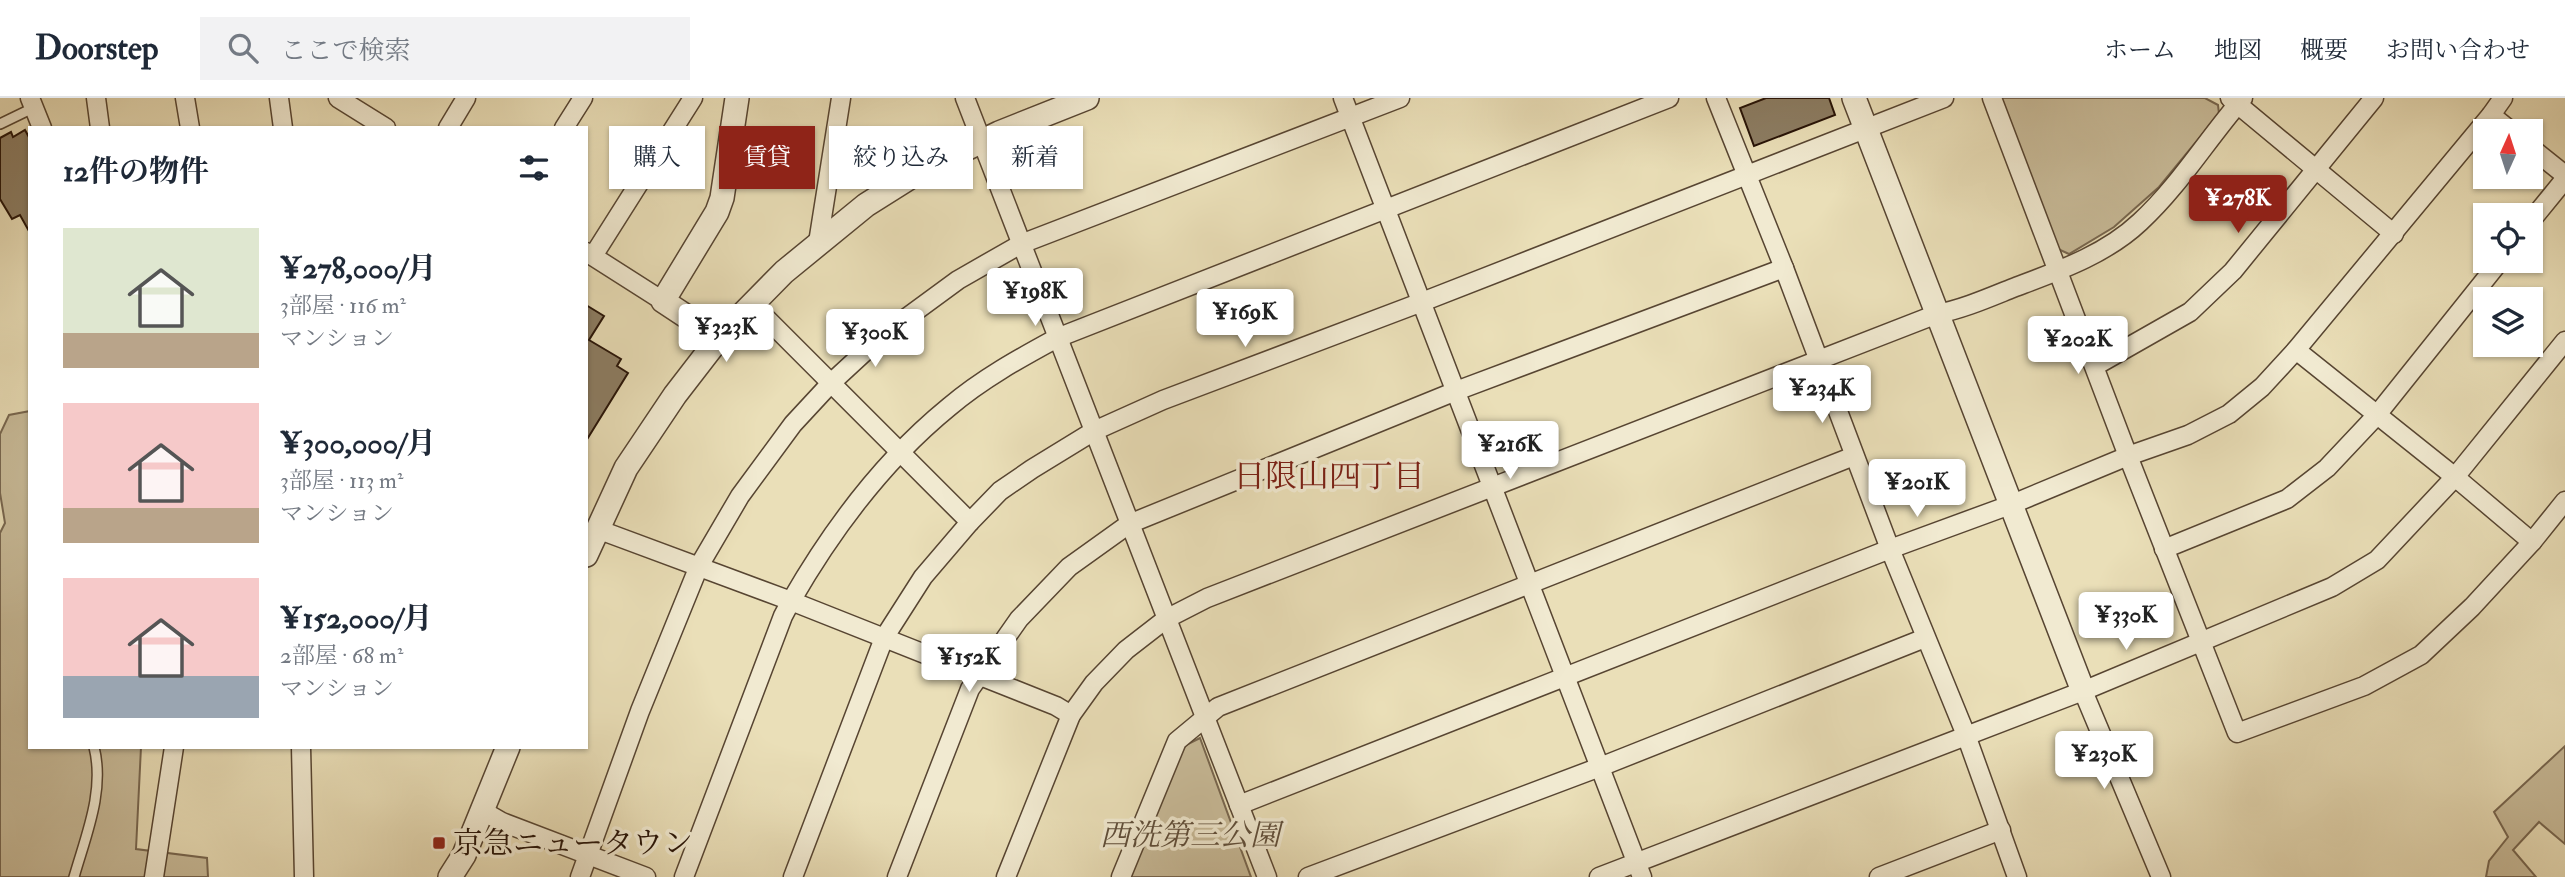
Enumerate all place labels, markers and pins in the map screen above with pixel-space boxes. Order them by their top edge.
pin: ¥278K [2189,176,2287,235]
pin: ¥198K [986,268,1084,328]
pin: ¥169K [1196,289,1294,349]
pin: ¥323K [677,304,775,364]
pin: ¥300K [826,310,924,369]
pin: ¥202K [2029,316,2127,376]
pin: ¥234K [1773,366,1871,425]
pin: ¥216K [1461,422,1559,481]
pin: ¥201K [1868,460,1966,519]
pin: ¥330K [2077,592,2175,652]
pin: ¥152K [920,634,1018,694]
pin: ¥230K [2055,732,2153,791]
place label: 京急ニュータウン [453,825,693,862]
marker: 京急ニュータウン [431,835,447,851]

